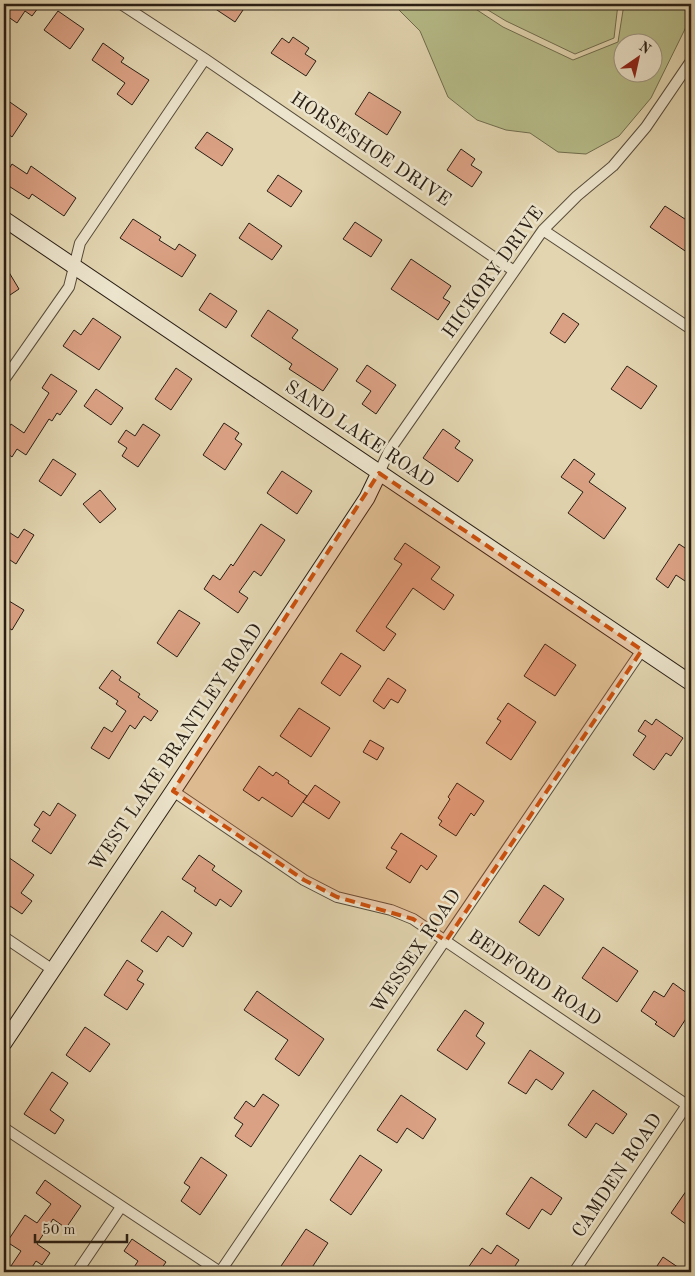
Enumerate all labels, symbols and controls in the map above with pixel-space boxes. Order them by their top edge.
north arrow [612,32,662,82]
text: N [636,39,653,57]
street label: HORSESHOE DRIVE [286,89,454,211]
street label: HICKORY DRIVE [440,204,548,342]
street label: SAND LAKE ROAD [281,378,437,492]
street label: WEST LAKE BRANTLEY ROAD [87,621,267,875]
street label: WESSEX ROAD [369,887,465,1017]
street label: BEDFORD ROAD [464,927,604,1031]
street label: CAMDEN ROAD [570,1111,666,1241]
scale bar [35,1211,128,1243]
text: 50 m [42,1223,76,1238]

